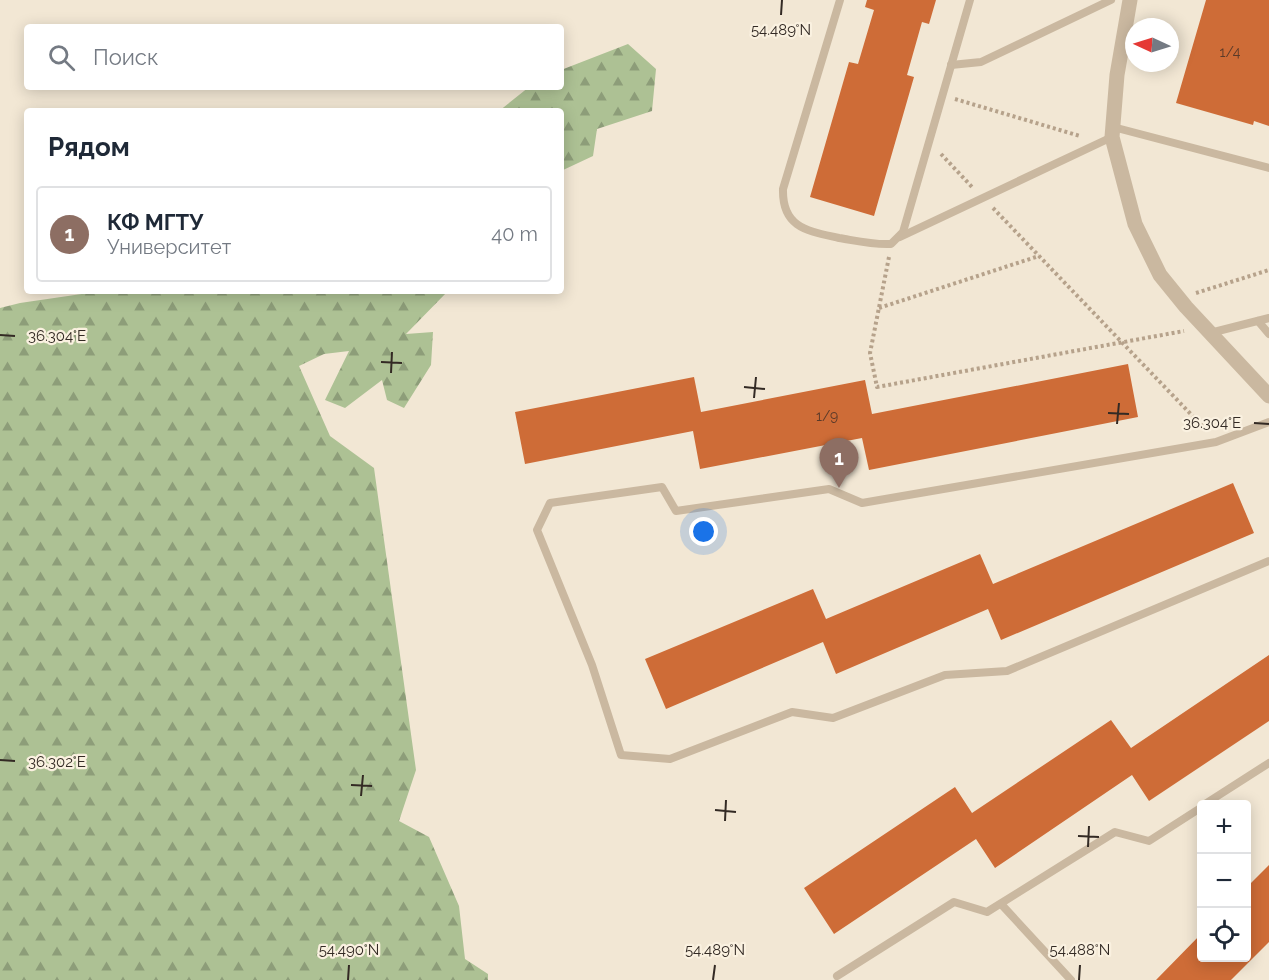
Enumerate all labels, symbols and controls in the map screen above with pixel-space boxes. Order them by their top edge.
north arrow [1125,18,1179,72]
text: 54.489°N [751,21,811,39]
search box [24,24,564,90]
icon: search [45,41,78,74]
text: Поиск [93,44,158,70]
house number: 1/4 [1220,44,1241,60]
text: Рядом [48,132,130,162]
text: КФ МГТУ [107,209,203,235]
text: 1 [65,222,74,246]
text: 40 m [491,222,538,246]
text: Университет [107,235,231,259]
text: 36.304°E [28,327,86,345]
house number: 1/9 [816,408,838,424]
text: 36.304°E [1183,414,1241,432]
pin: 1 [820,438,858,488]
your location [689,517,718,546]
text: 36.302°E [28,753,86,771]
map controls [1197,800,1251,962]
button: + [1197,800,1251,854]
button: − [1197,854,1251,908]
button: locate [1197,908,1251,962]
text: 54.490°N [319,941,379,959]
text: 54.489°N [685,941,745,959]
text: 54.488°N [1050,941,1110,959]

